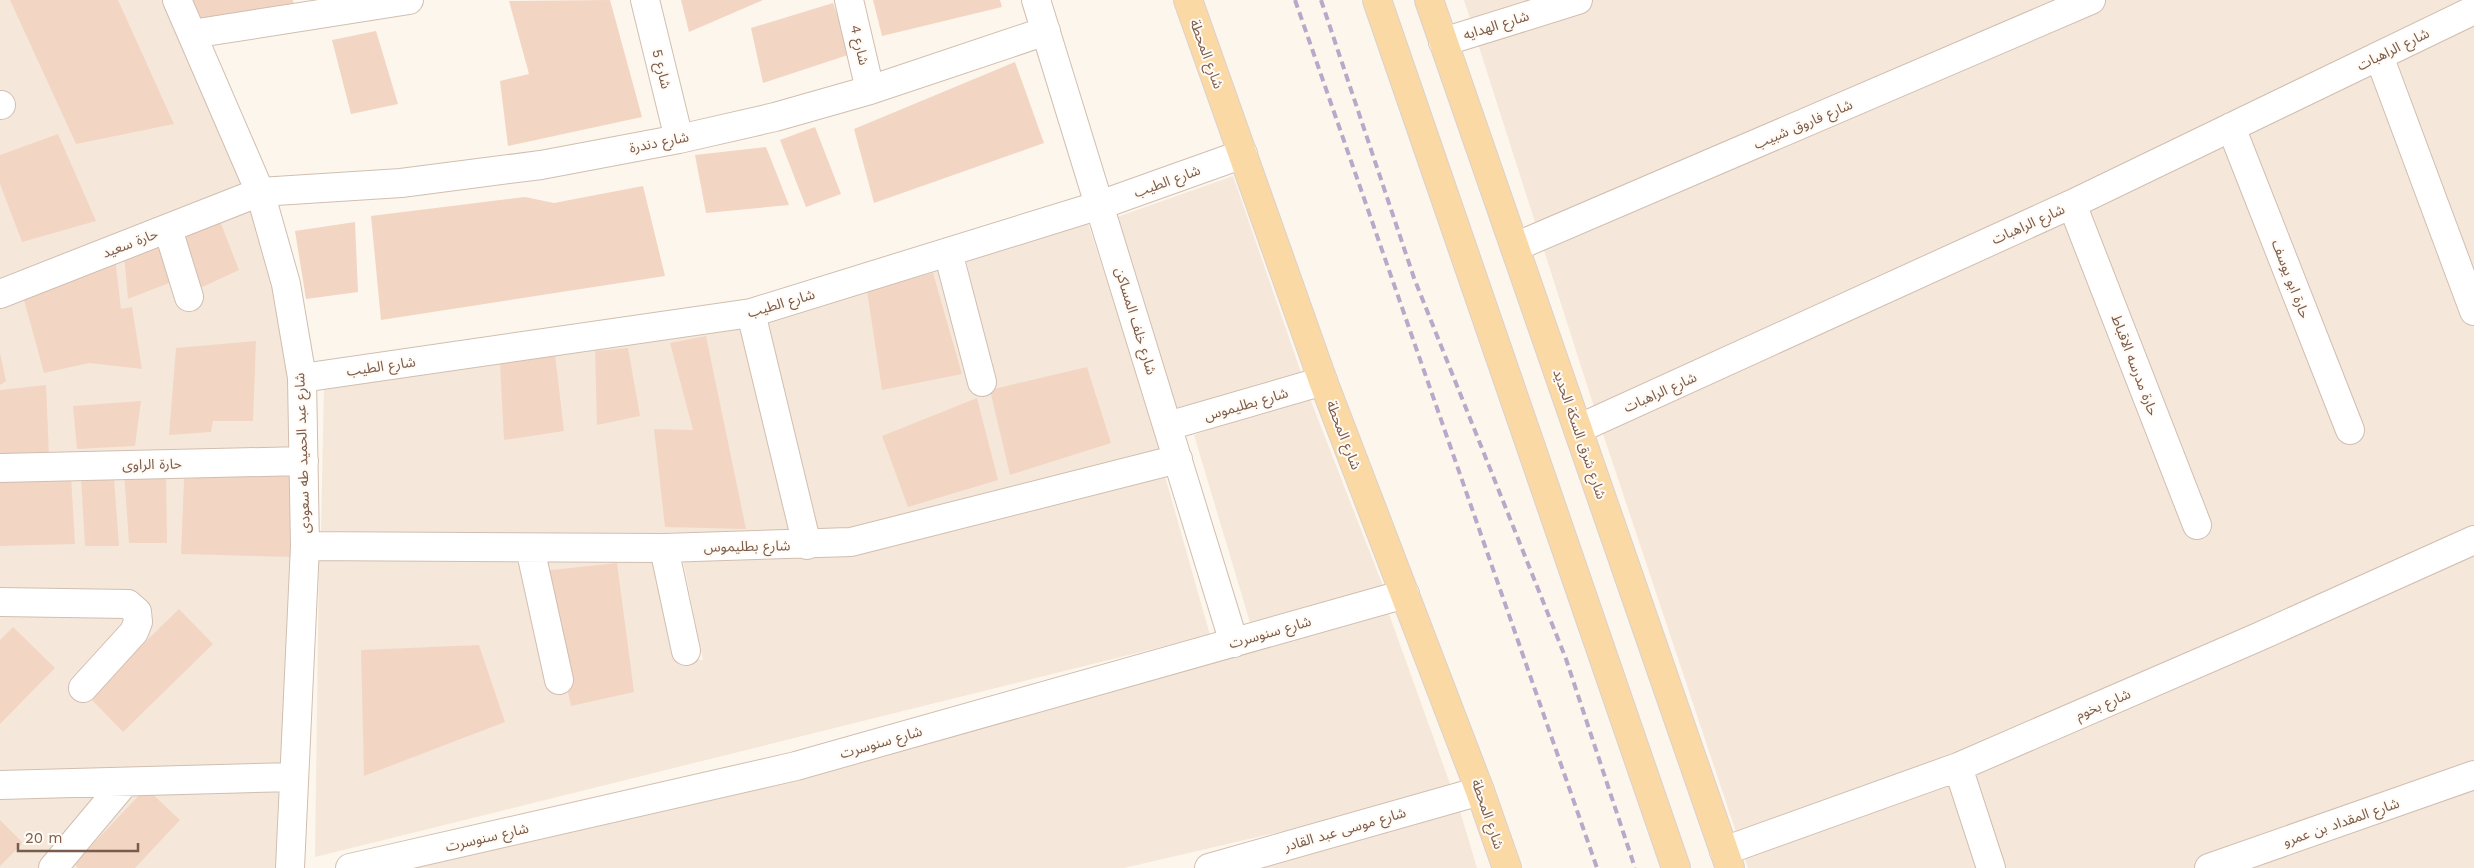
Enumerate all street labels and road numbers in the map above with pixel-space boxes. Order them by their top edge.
street label: شارع الهدايه [1461,7,1532,45]
street label: شارع المحطة [1184,17,1227,92]
street label: شارع 4 [845,23,872,67]
street label: شارع الراهبات [2354,25,2433,76]
street label: شارع 5 [646,48,675,91]
street label: شارع فاروق شبيب [1751,96,1856,155]
street label: شارع دندرة [628,128,691,159]
street label: شارع الطيب [1132,162,1203,203]
street label: شارع الراهبات [1989,201,2068,250]
street label: حارة سعيد [100,225,160,262]
street label: حارة ابو يوسف [2268,237,2313,321]
street label: شارع خلف المساكن [1109,265,1160,378]
street label: شارع الطيب [745,286,817,323]
street label: حارة مدرسه الاقباط [2107,312,2162,418]
street label: شارع الطيب [345,353,417,382]
street label: شارع شرق السكة الحديد [1547,367,1610,502]
street label: شارع الراهبات [1621,369,1700,418]
street label: شارع عبد الحميد طه سعودى [291,372,316,534]
street label: شارع بطليموس [1202,384,1291,427]
street label: شارع المحطة [1321,398,1365,473]
street label: حارة الراوى [122,455,182,474]
street label: شارع بطليموس [703,537,791,558]
street label: شارع سنوسرت [1227,613,1314,654]
street label: شارع بخوم [2073,685,2134,725]
street label: شارع سنوسرت [838,723,925,764]
street label: شارع المحطة [1466,777,1507,852]
street label: شارع المقداد بن عمرو [2281,795,2402,852]
street label: شارع موسى عبد القادر [1281,804,1409,857]
street label: شارع سنوسرت [444,820,531,857]

